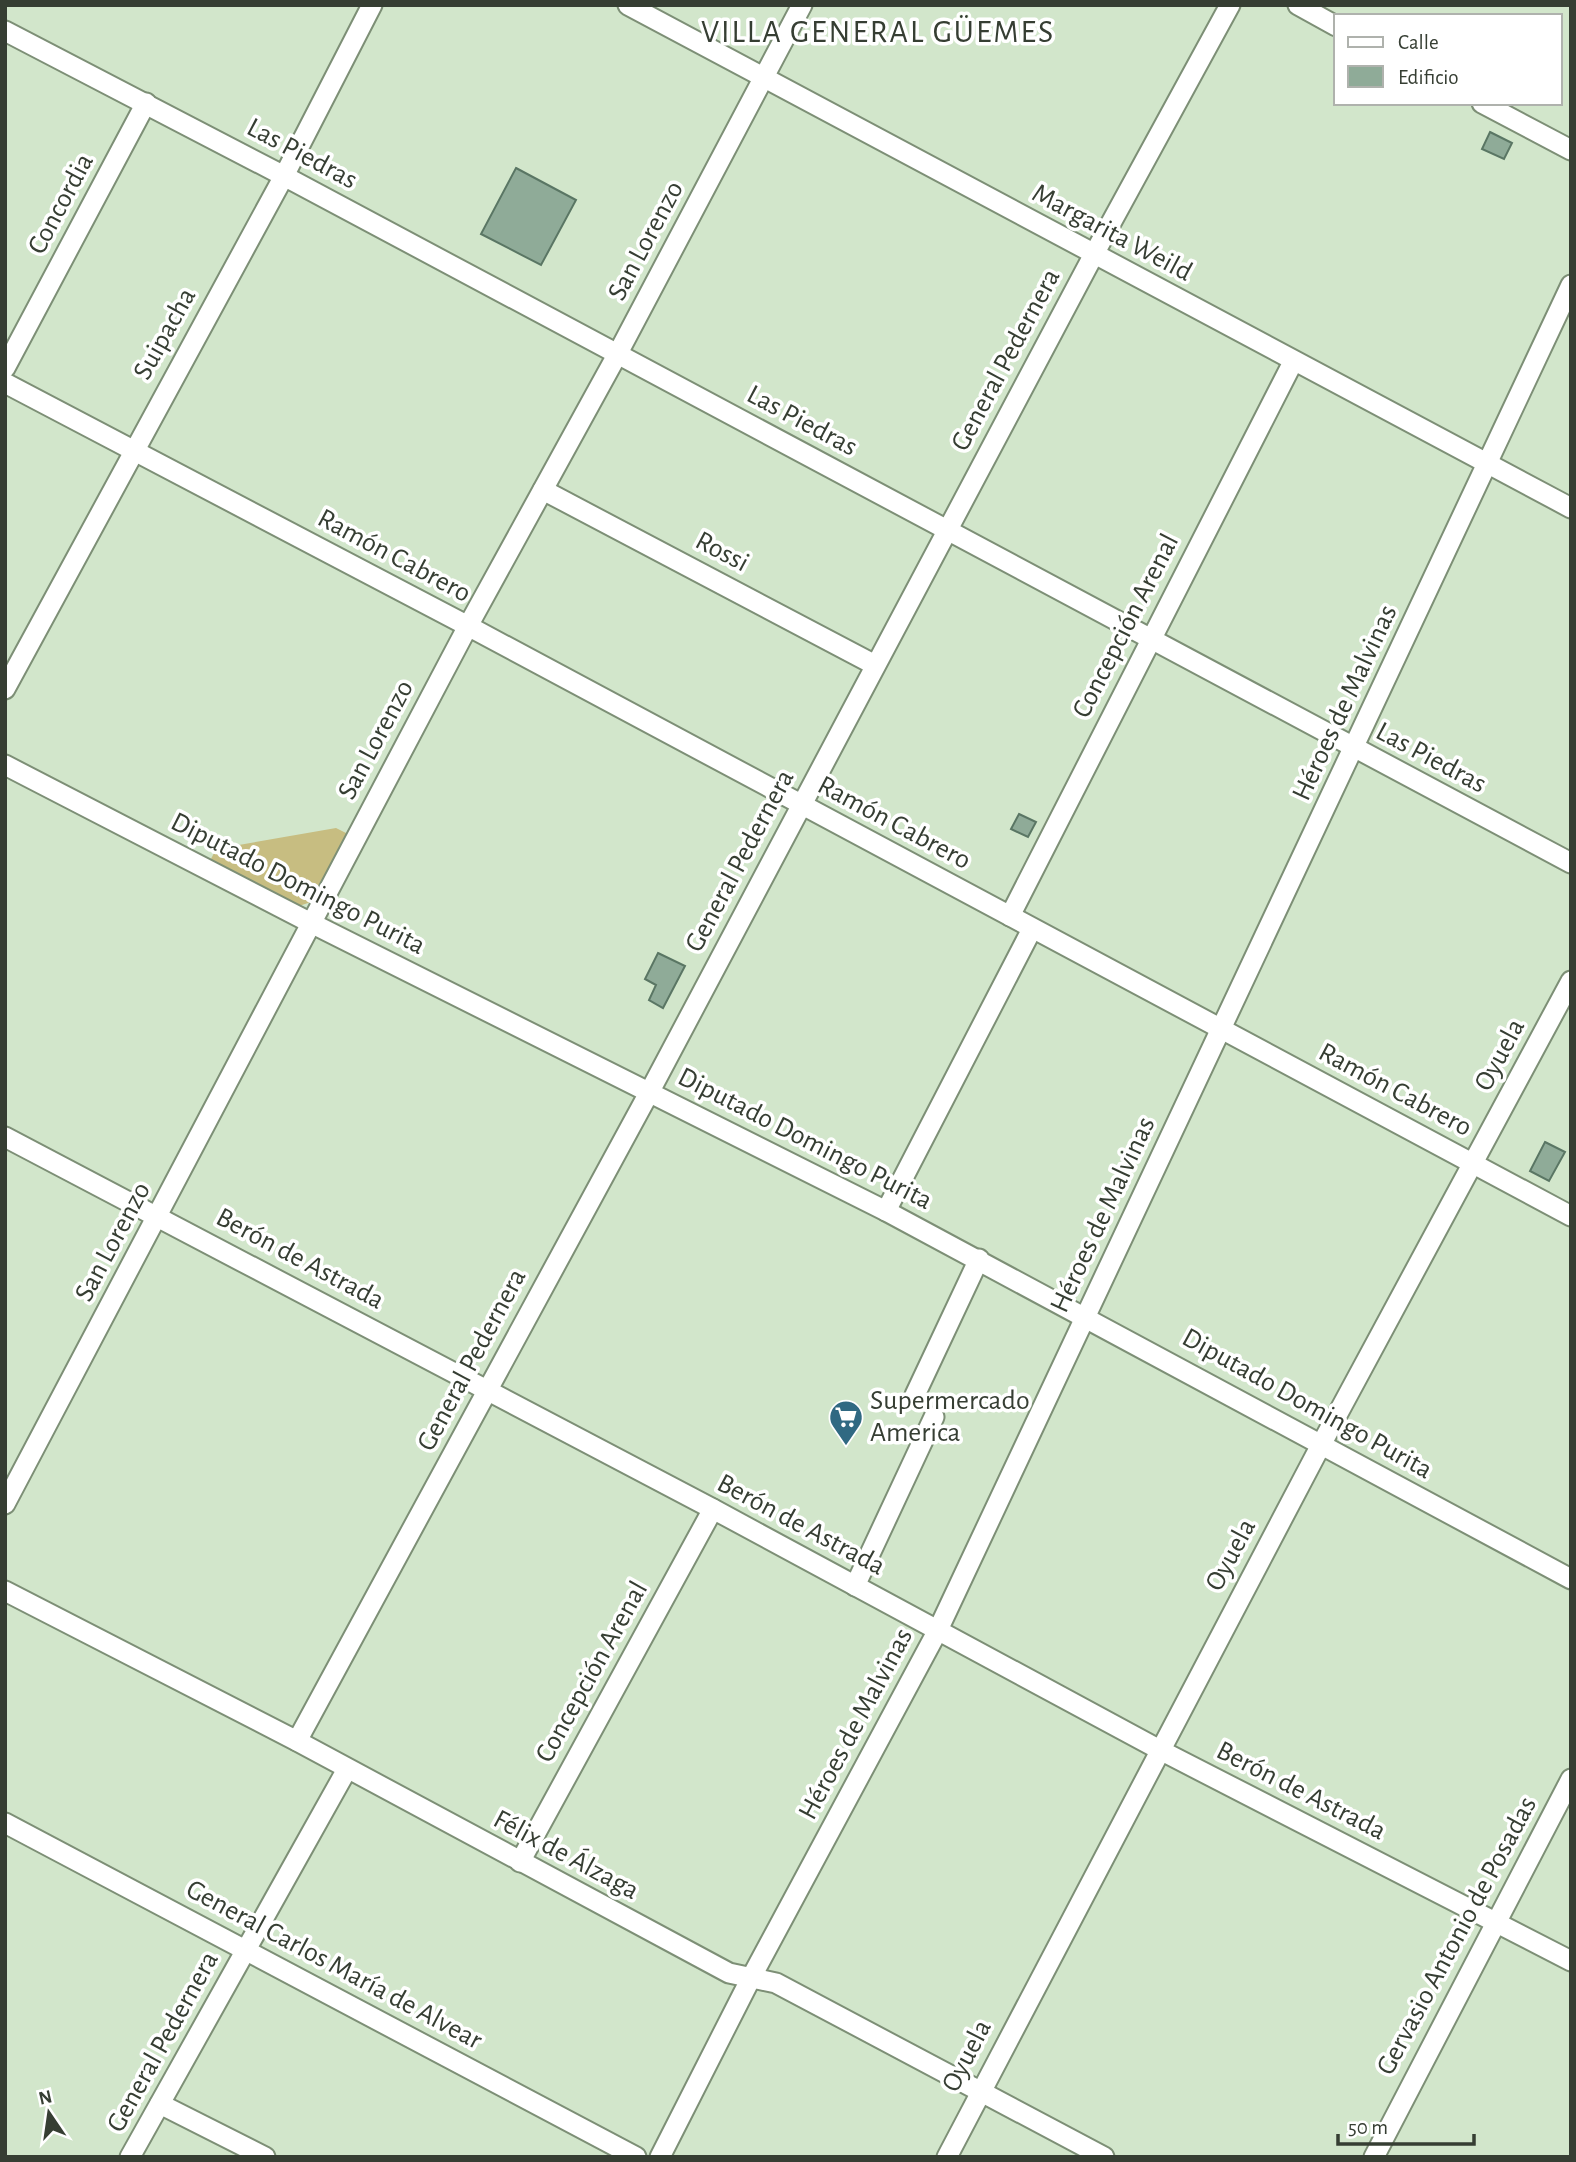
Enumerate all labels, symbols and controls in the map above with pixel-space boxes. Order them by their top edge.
legend [1334,14,1562,105]
district label: VILLA GENERAL GÜEMES [701,15,1055,48]
text: Calle [1398,32,1439,53]
text: Edificio [1398,67,1459,88]
street label: Las Piedras [242,113,362,195]
street label: Concordia [23,149,99,259]
street label: San Lorenzo [603,177,689,305]
street label: Margarita Weild [1027,179,1197,287]
street label: General Pedernera [946,264,1066,456]
street label: Suipacha [129,284,201,384]
street label: Las Piedras [742,380,862,462]
street label: Ramón Cabrero [313,504,475,608]
street label: Rossi [691,527,753,577]
street label: Concepción Arenal [1068,530,1184,722]
street label: Héroes de Malvinas [1287,601,1403,805]
street label: San Lorenzo [333,676,419,804]
street label: Las Piedras [1371,717,1491,799]
street label: General Pedernera [680,765,800,957]
street label: Ramón Cabrero [813,771,975,875]
street label: Diputado Domingo Purita [166,808,430,960]
street label: Oyuela [1470,1014,1530,1095]
street label: Ramón Cabrero [1314,1038,1476,1142]
street label: Diputado Domingo Purita [673,1063,937,1215]
street label: Héroes de Malvinas [1045,1113,1161,1317]
street label: San Lorenzo [70,1178,156,1306]
street label: Berón de Astrada [211,1203,389,1315]
street label: General Pedernera [412,1264,532,1456]
street label: Diputado Domingo Purita [1177,1324,1437,1484]
place label: Supermercado America [870,1387,1030,1447]
supermarket icon: Supermercado America [827,1398,865,1447]
street label: Berón de Astrada [712,1469,890,1581]
street label: Oyuela [1201,1514,1261,1595]
street label: Concepción Arenal [531,1577,653,1767]
street label: Héroes de Malvinas [794,1624,918,1824]
street label: Berón de Astrada [1212,1736,1390,1846]
street label: Gervasio Antonio de Posadas [1372,1792,1542,2080]
street label: Félix de Álzaga [489,1802,645,1905]
street label: General Carlos María de Alvear [181,1875,487,2055]
street label: General Pedernera [102,1947,224,2137]
street label: Oyuela [937,2015,997,2097]
north arrow [14,2078,84,2148]
text: N [37,2087,54,2109]
scale bar [1338,2102,1474,2146]
text: 50 m [1348,2117,1388,2138]

